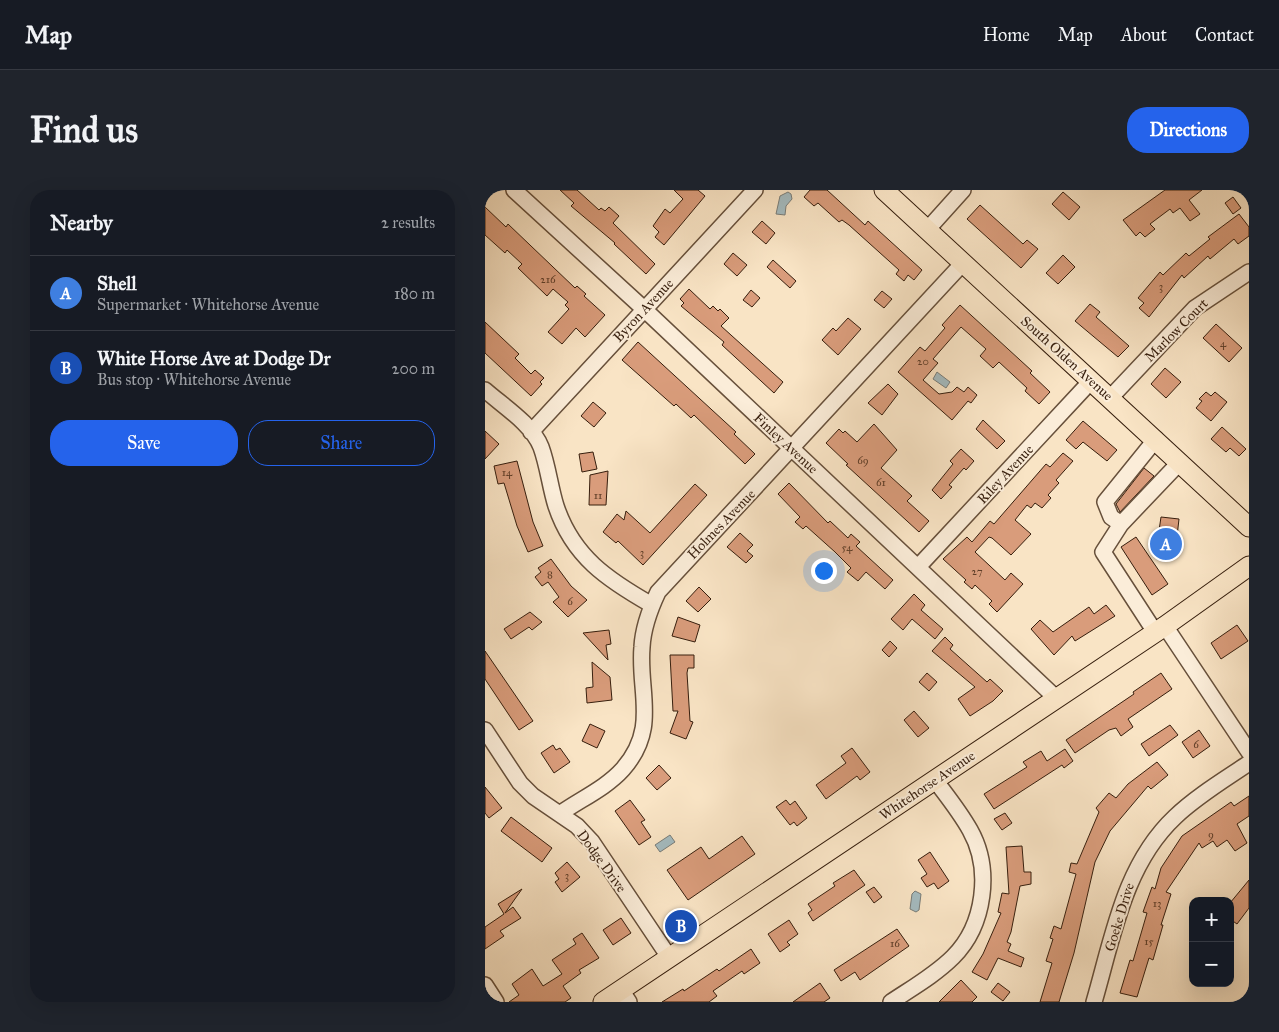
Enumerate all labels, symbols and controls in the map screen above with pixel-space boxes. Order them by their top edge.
text: Map [25,20,72,50]
text: Home [983,24,1030,46]
text: Map [1058,24,1093,46]
text: About [1121,24,1167,46]
text: Contact [1195,24,1254,46]
button: Directions [1127,107,1249,153]
text: Find us [30,109,138,152]
text: Nearby [50,210,113,236]
text: 2 results [381,213,435,232]
text: Shell [97,272,137,295]
house number: 216 [540,273,556,286]
street label: Byron Avenue [610,275,677,346]
house number: 3 [1159,280,1163,293]
text: A [61,284,71,303]
text: 180 m [394,284,435,303]
text: Supermarket · Whitehorse Avenue [97,295,319,314]
street label: Marlow Court [1141,295,1212,366]
street label: South Olden Avenue [1017,312,1116,404]
house number: 4 [1220,337,1227,350]
text: White Horse Ave at Dodge Dr [97,347,331,370]
house number: 20 [917,355,929,368]
text: B [61,359,71,378]
text: 200 m [392,359,435,378]
text: Bus stop · Whitehorse Avenue [97,370,291,389]
street label: Finley Avenue [750,409,821,478]
button: Save [50,420,238,466]
button: Share [248,420,435,466]
street label: Riley Avenue [974,441,1037,507]
house number: 69 [857,454,869,467]
house number: 14 [502,466,513,479]
house number: 61 [876,476,886,489]
street label: Holmes Avenue [684,486,759,563]
house number: 11 [594,489,602,502]
pin: A [1150,525,1182,563]
house number: 54 [842,541,853,554]
house number: 3 [640,546,644,559]
your location [811,558,837,584]
house number: 27 [972,565,983,578]
house number: 8 [547,568,553,581]
house number: 6 [567,595,573,608]
house number: 6 [1193,738,1199,751]
street label: Whitehorse Avenue [876,747,979,824]
street label: Dodge Drive [573,827,630,896]
house number: 9 [1208,828,1214,841]
house number: 3 [565,869,569,882]
street label: Goeke Drive [1101,881,1138,953]
house number: 13 [1153,897,1161,910]
map controls [1189,897,1234,987]
button: + [1189,897,1234,942]
pin: B [665,907,697,945]
house number: 15 [1144,935,1154,948]
house number: 16 [890,937,900,950]
button: − [1189,942,1234,987]

